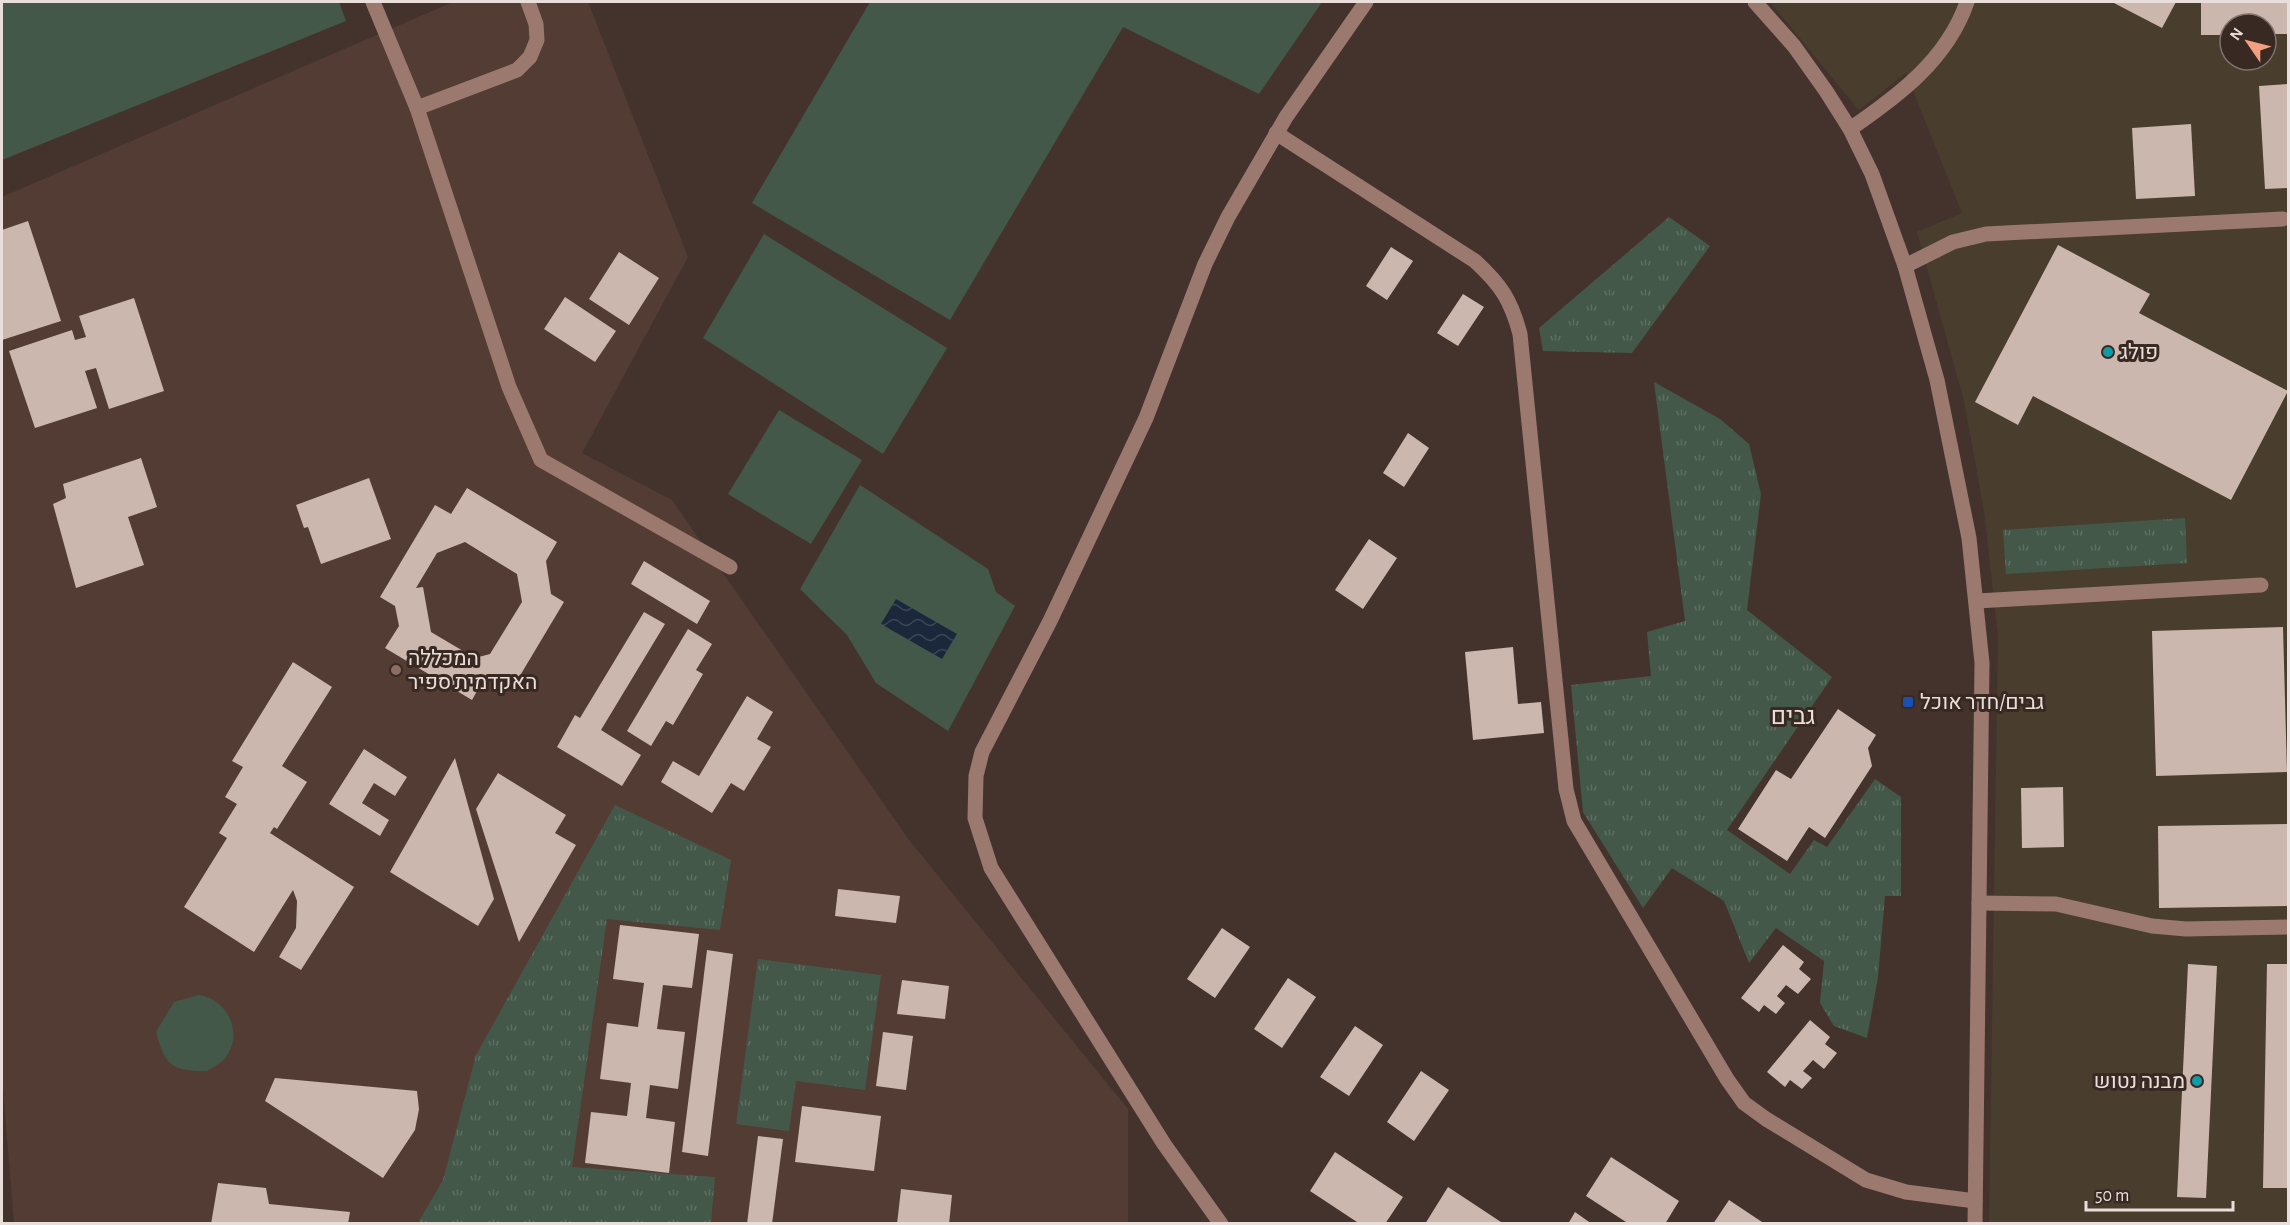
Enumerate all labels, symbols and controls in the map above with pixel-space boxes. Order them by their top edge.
north arrow [2218,12,2278,72]
text: N [2227,25,2246,43]
place label: פולג [2120,342,2158,363]
marker: פולג [2101,345,2115,359]
place label: המכללה האקדמית ספיר [408,648,537,693]
marker: המכללה האקדמית ספיר [389,663,403,677]
place label: גבים/חדר אוכל [1920,692,2044,713]
marker: גבים/חדר אוכל [1901,695,1915,709]
district label: גבים [1771,705,1815,729]
place label: מבנה נטוש [2094,1071,2185,1092]
marker: מבנה נטוש [2190,1074,2204,1088]
scale bar [2086,1174,2233,1212]
text: 50 m [2095,1187,2129,1205]

